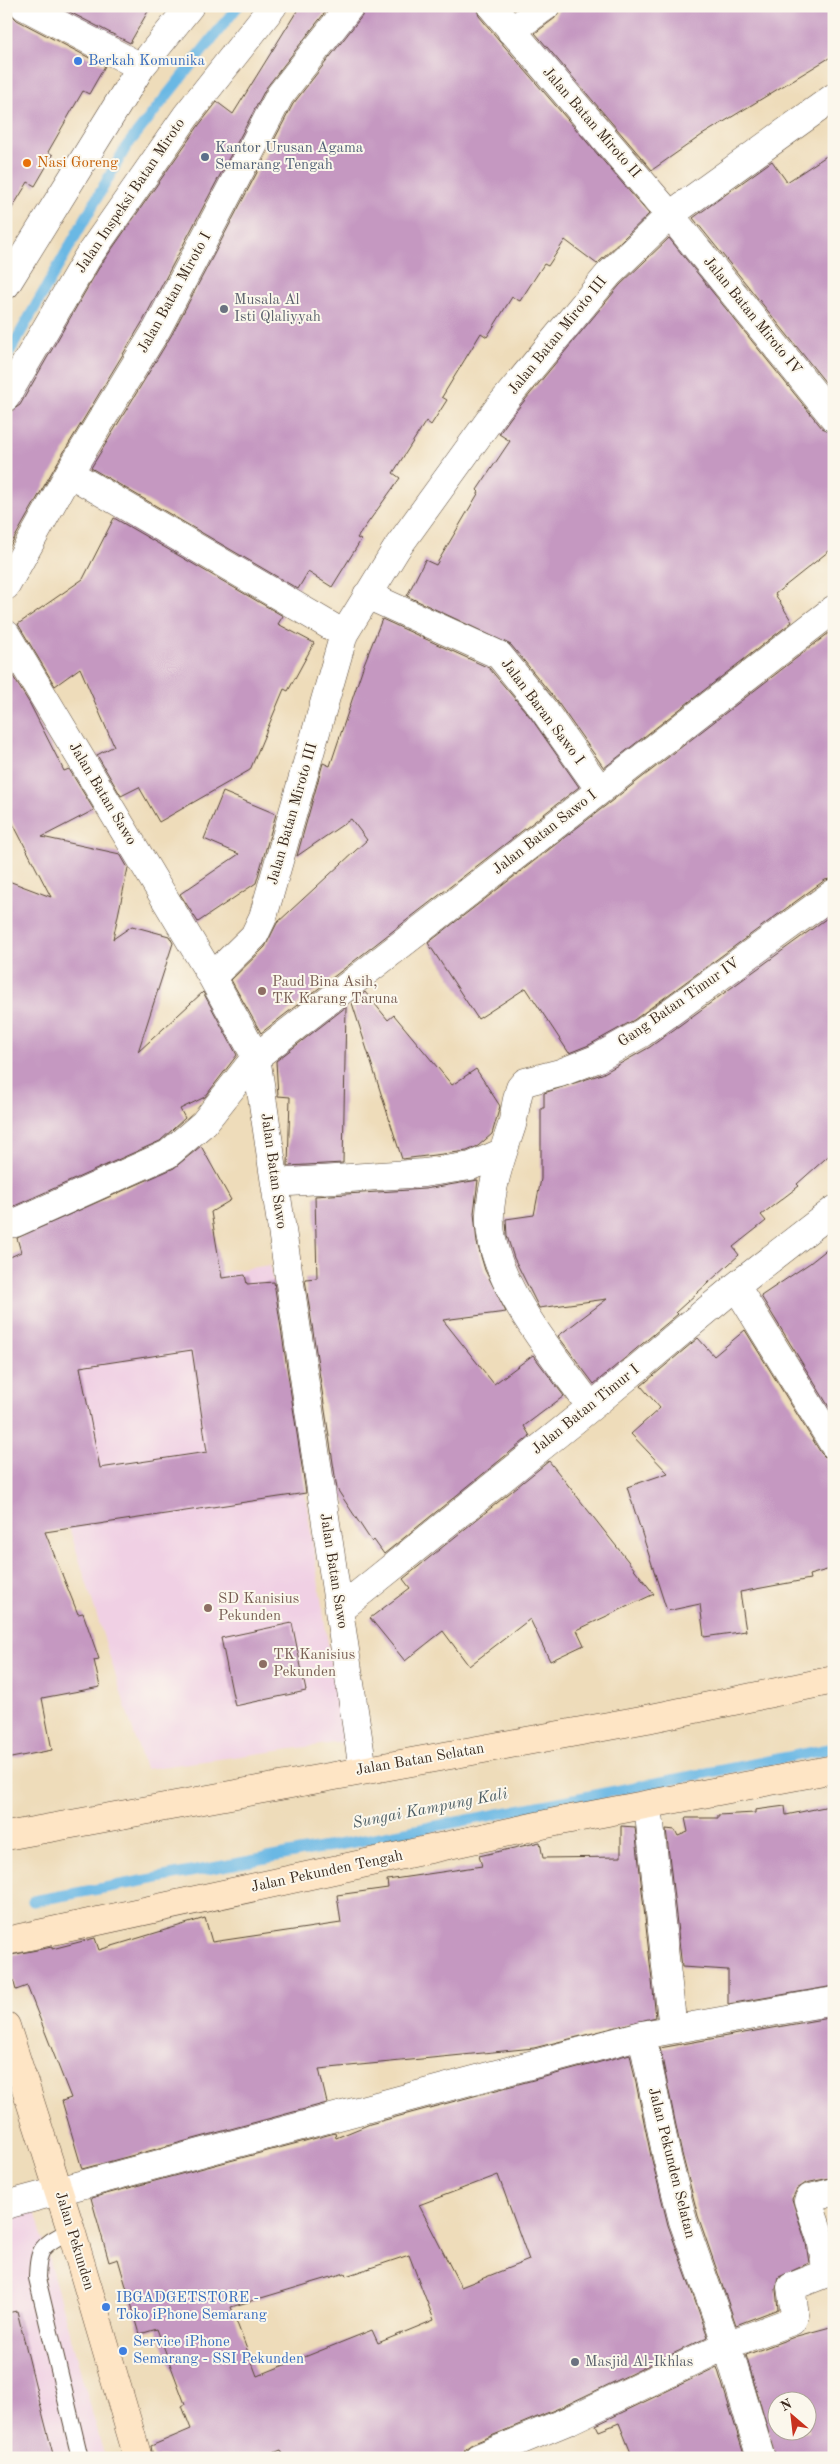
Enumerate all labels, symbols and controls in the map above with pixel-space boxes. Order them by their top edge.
place label: Berkah Komunika [88,54,206,69]
marker: Berkah Komunika [72,55,84,67]
street label: Jalan Batan Miroto II [539,65,643,181]
street label: Jalan Inspeksi Batan Miroto [74,116,188,276]
place label: Kantor Urusan Agama Semarang Tengah [215,141,364,173]
marker: Kantor Urusan Agama Semarang Tengah [199,151,211,163]
place label: Nasi Goreng [37,156,118,171]
marker: Nasi Goreng [21,157,33,169]
street label: Jalan Batan Miroto I [136,230,214,356]
street label: Jalan Batan Miroto IV [700,254,804,378]
street label: Jalan Batan Miroto III [506,274,610,398]
place label: Musala Al Isti Qlaliyyah [234,293,321,325]
marker: Musala Al Isti Qlaliyyah [218,303,230,315]
street label: Jalan Baran Sawo I [498,656,586,768]
street label: Jalan Batan Sawo [66,740,138,848]
street label: Jalan Batan Miroto III [266,741,320,887]
street label: Jalan Batan Sawo I [490,788,600,878]
street label: Gang Batan Timur IV [616,955,743,1050]
place label: Paud Bina Asih, TK Karang Taruna [272,975,399,1007]
marker: Paud Bina Asih, TK Karang Taruna [256,985,268,997]
street label: Jalan Batan Sawo [257,1112,289,1230]
street label: Jalan Batan Timur I [530,1362,642,1458]
street label: Jalan Batan Sawo [316,1512,350,1630]
place label: SD Kanisius Pekunden [218,1592,299,1624]
marker: SD Kanisius Pekunden [202,1602,214,1614]
place label: TK Kanisius Pekunden [273,1648,355,1680]
marker: TK Kanisius Pekunden [257,1658,269,1670]
street label: Jalan Batan Selatan [354,1741,486,1779]
water label: Sungai Kampung Kali [351,1786,510,1832]
street label: Jalan Pekunden Tengah [250,1849,404,1895]
street label: Jalan Pekunden Selatan [645,2086,697,2240]
street label: Jalan Pekunden [52,2190,96,2292]
place label: IBGADGETSTORE - Toko iPhone Semarang [116,2291,267,2323]
marker: IBGADGETSTORE - Toko iPhone Semarang [100,2301,112,2313]
place label: Service iPhone Semarang - SSI Pekunden [133,2335,304,2367]
marker: Service iPhone Semarang - SSI Pekunden [117,2345,129,2357]
place label: Masjid Al-Ikhlas [585,2355,693,2370]
marker: Masjid Al-Ikhlas [569,2356,581,2368]
north arrow [768,2392,818,2442]
text: N [778,2397,795,2414]

